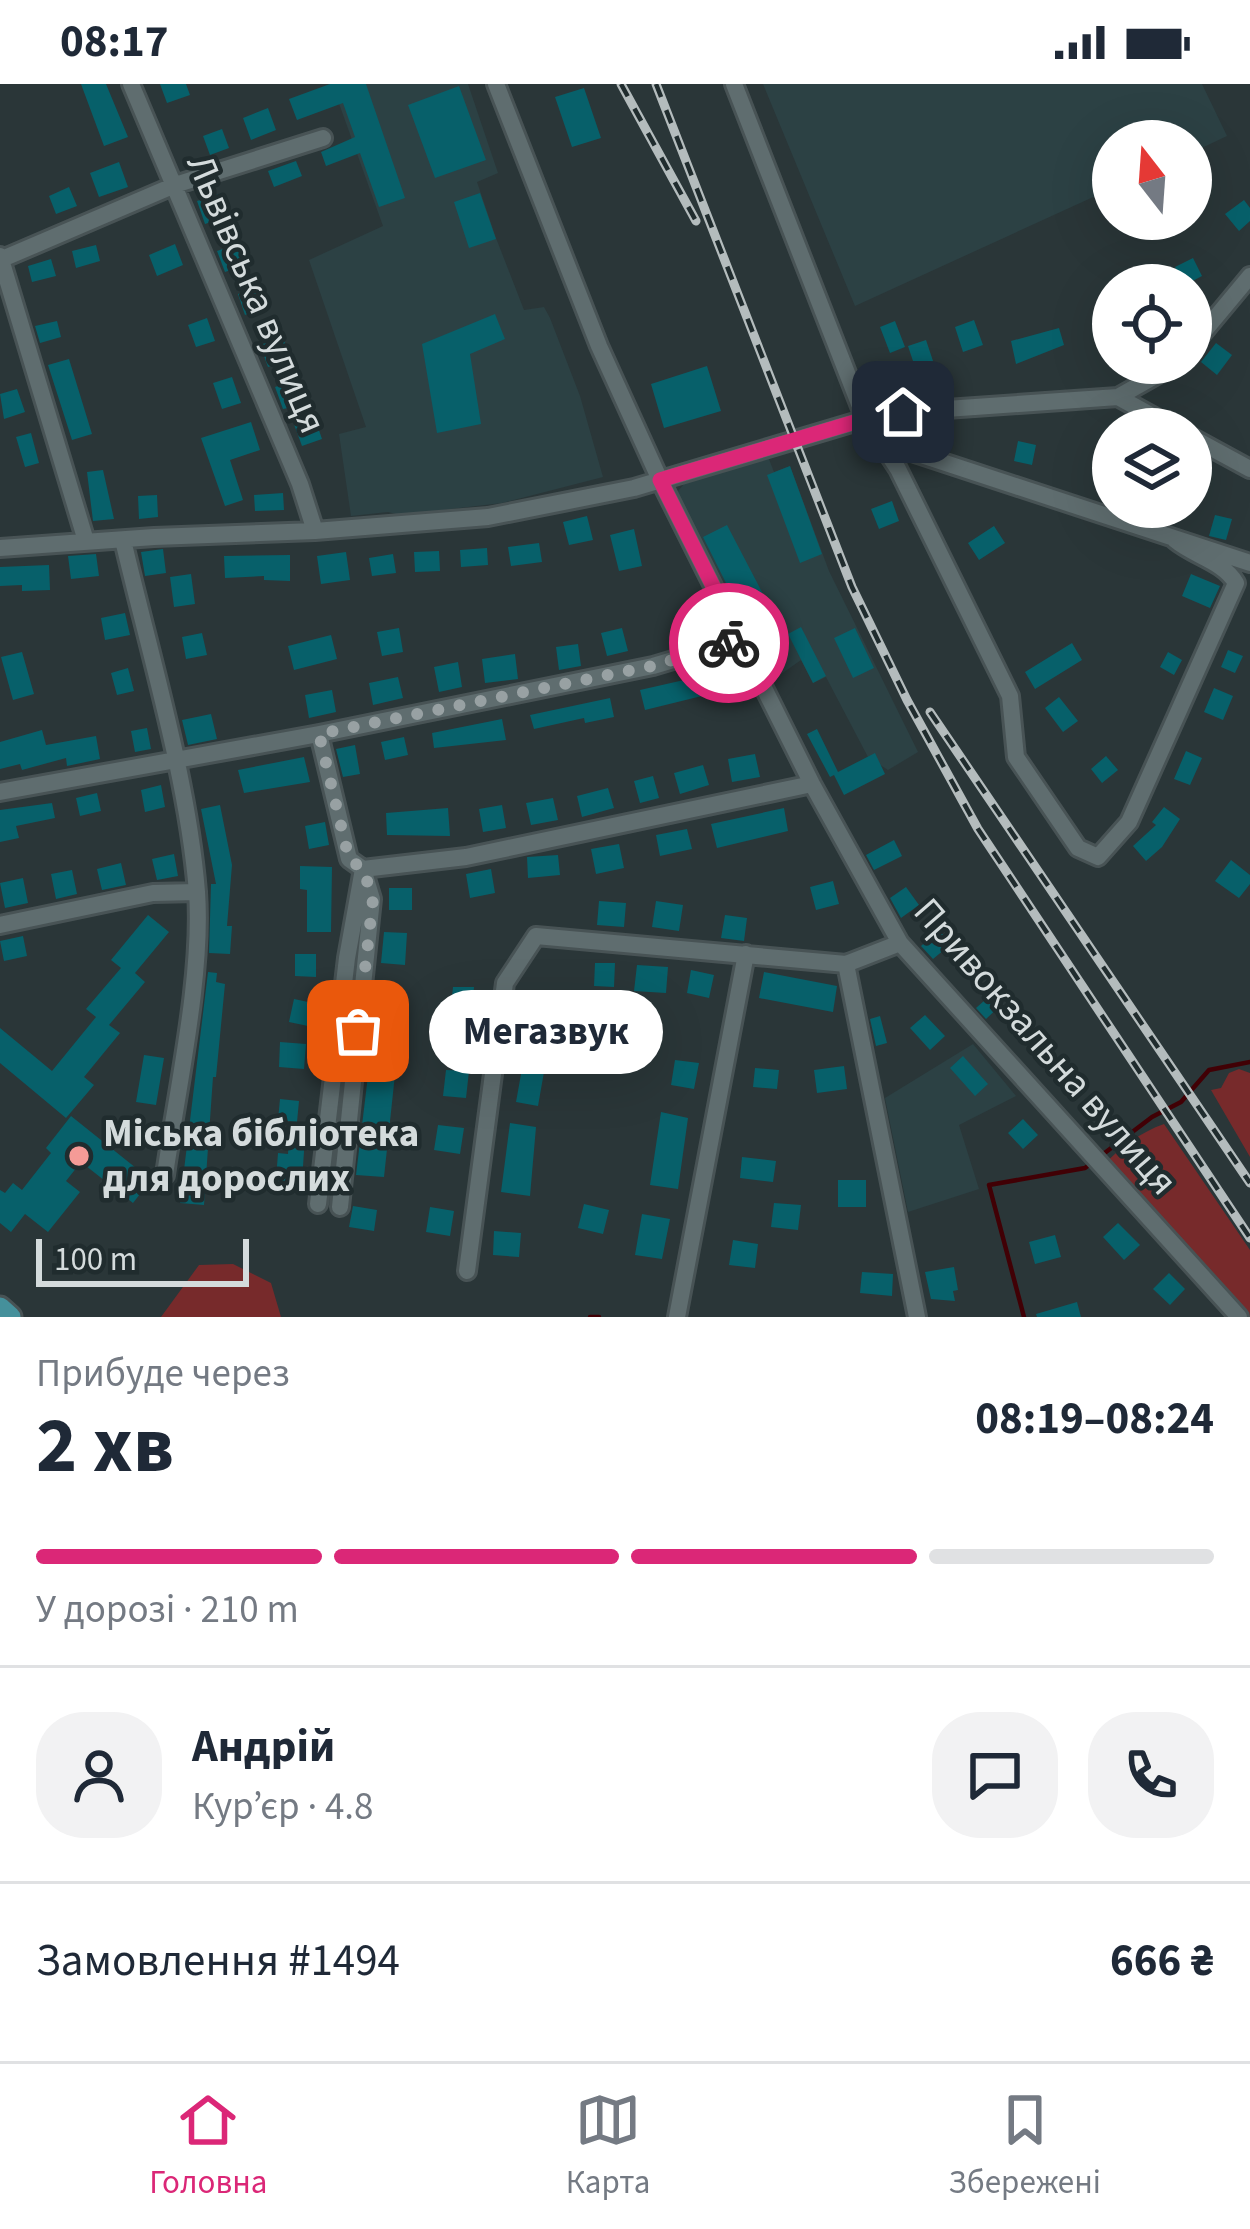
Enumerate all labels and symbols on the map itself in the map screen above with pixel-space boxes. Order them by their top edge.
north arrow [1092,120,1212,240]
street label: Львівська вулиця [172,146,340,442]
pin [852,361,954,463]
courier [669,583,789,703]
street label: Привокзальна вулиця [900,886,1190,1208]
pin [307,980,409,1082]
callout: Мегазвук [430,989,664,1073]
place label: Міська бібліотека для дорослих [103,1106,419,1207]
marker: Міська бібліотека для дорослих [66,1143,92,1169]
scale bar [36,1233,249,1286]

